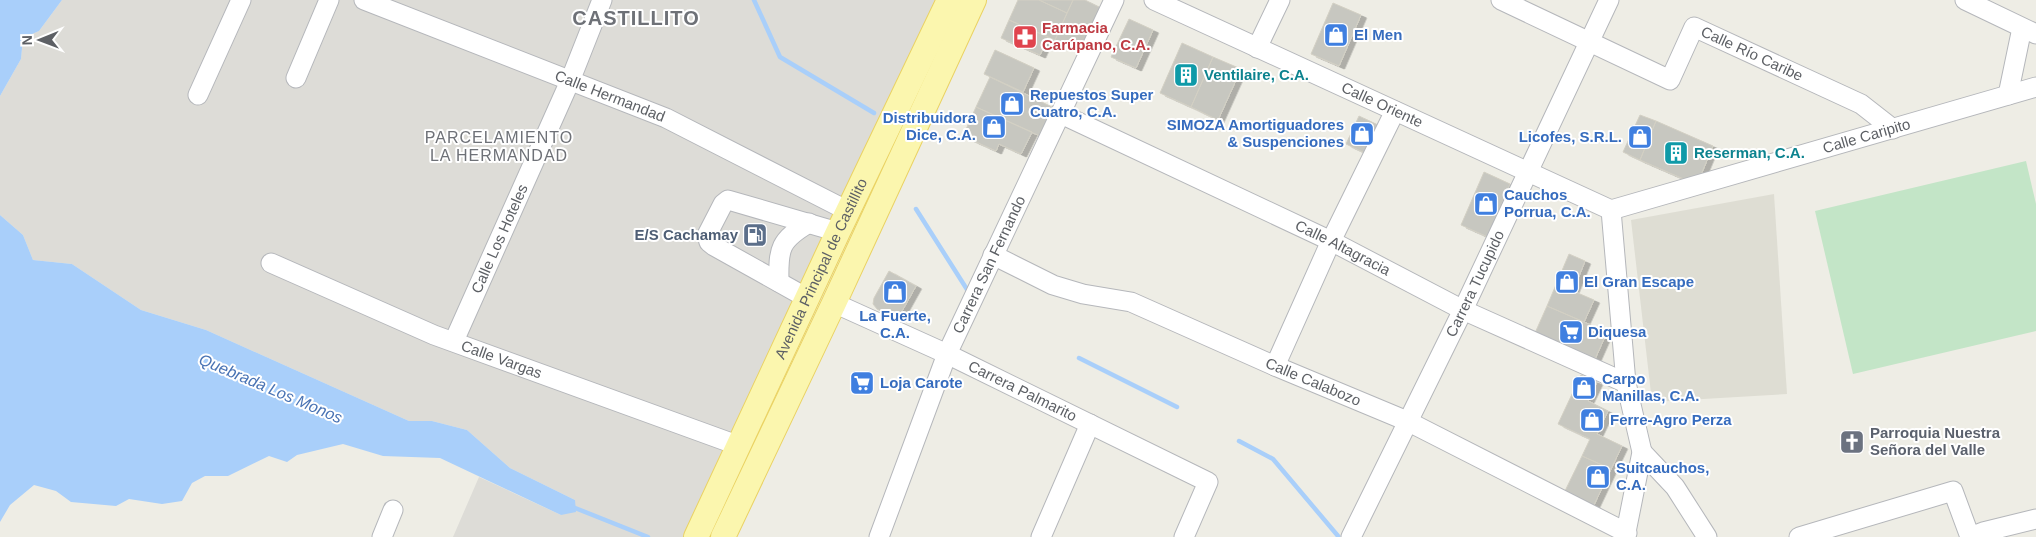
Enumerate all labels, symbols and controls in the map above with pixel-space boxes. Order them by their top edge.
district label: CASTILLITO [572,7,700,29]
north arrow [15,15,65,65]
place label: Farmacia Carúpano, C.A. [1042,19,1150,53]
shop icon: El Men [1323,22,1349,48]
street label: Calle Río Caribe [1699,22,1806,84]
pharmacy icon: Farmacia Carúpano, C.A. [1012,24,1038,50]
place label: El Men [1354,26,1402,43]
text: N [19,35,35,45]
building icon: Ventilaire, C.A. [1173,62,1199,88]
street label: Calle Hermandad [553,66,668,125]
place label: Ventilaire, C.A. [1204,66,1309,83]
street label: Calle Oriente [1339,78,1426,130]
place label: Repuestos Super Cuatro, C.A. [1030,86,1154,120]
shop icon: Repuestos Super Cuatro, C.A. [999,91,1025,117]
place label: Distribuidora Dice, C.A. [883,109,977,143]
shop icon: Distribuidora Dice, C.A. [981,114,1007,140]
street label: Calle Caripito [1821,115,1912,156]
place label: SIMOZA Amortiguadores & Suspenciones [1167,116,1344,150]
shop icon: SIMOZA Amortiguadores & Suspenciones [1349,121,1375,147]
shop icon: Licofes, S.R.L. [1627,124,1653,150]
place label: Licofes, S.R.L. [1519,128,1622,145]
district label: PARCELAMIENTO LA HERMANDAD [425,129,573,164]
building icon: Reserman, C.A. [1663,140,1689,166]
place label: Reserman, C.A. [1694,144,1805,161]
street label: Avenida Principal de Castillito [771,176,870,362]
street label: Calle Los Hoteles [467,181,531,296]
place label: Cauchos Porrua, C.A. [1504,186,1591,220]
shop icon: Cauchos Porrua, C.A. [1473,191,1499,217]
street label: Carrera San Fernando [949,193,1028,336]
street label: Calle Altagracia [1293,216,1394,279]
fuel station icon: E/S Cachamay [742,222,768,248]
place label: E/S Cachamay [635,226,739,243]
street label: Carrera Tucupido [1442,228,1507,340]
shop icon: El Gran Escape [1554,269,1580,295]
place label: El Gran Escape [1584,273,1694,290]
shop icon: La Fuerte, C.A. [882,279,908,305]
place label: La Fuerte, C.A. [859,307,931,341]
supermarket icon: Diquesa [1558,319,1584,345]
place label: Diquesa [1588,323,1647,340]
street label: Calle Vargas [459,337,544,381]
water label: Quebrada Los Monos [197,351,345,426]
street label: Calle Calabozo [1263,354,1364,409]
street label: Carrera Palmarito [966,357,1080,424]
supermarket icon: Loja Carote [849,370,875,396]
place label: Carpo Manillas, C.A. [1602,370,1700,404]
place label: Loja Carote [880,374,963,391]
shop icon: Carpo Manillas, C.A. [1571,375,1597,401]
shop icon: Ferre-Agro Perza [1579,407,1605,433]
place label: Ferre-Agro Perza [1610,411,1732,428]
place label: Parroquia Nuestra Señora del Valle [1870,424,2001,458]
church icon: Parroquia Nuestra Señora del Valle [1839,429,1865,455]
place label: Suitcauchos, C.A. [1616,459,1709,493]
shop icon: Suitcauchos, C.A. [1585,464,1611,490]

